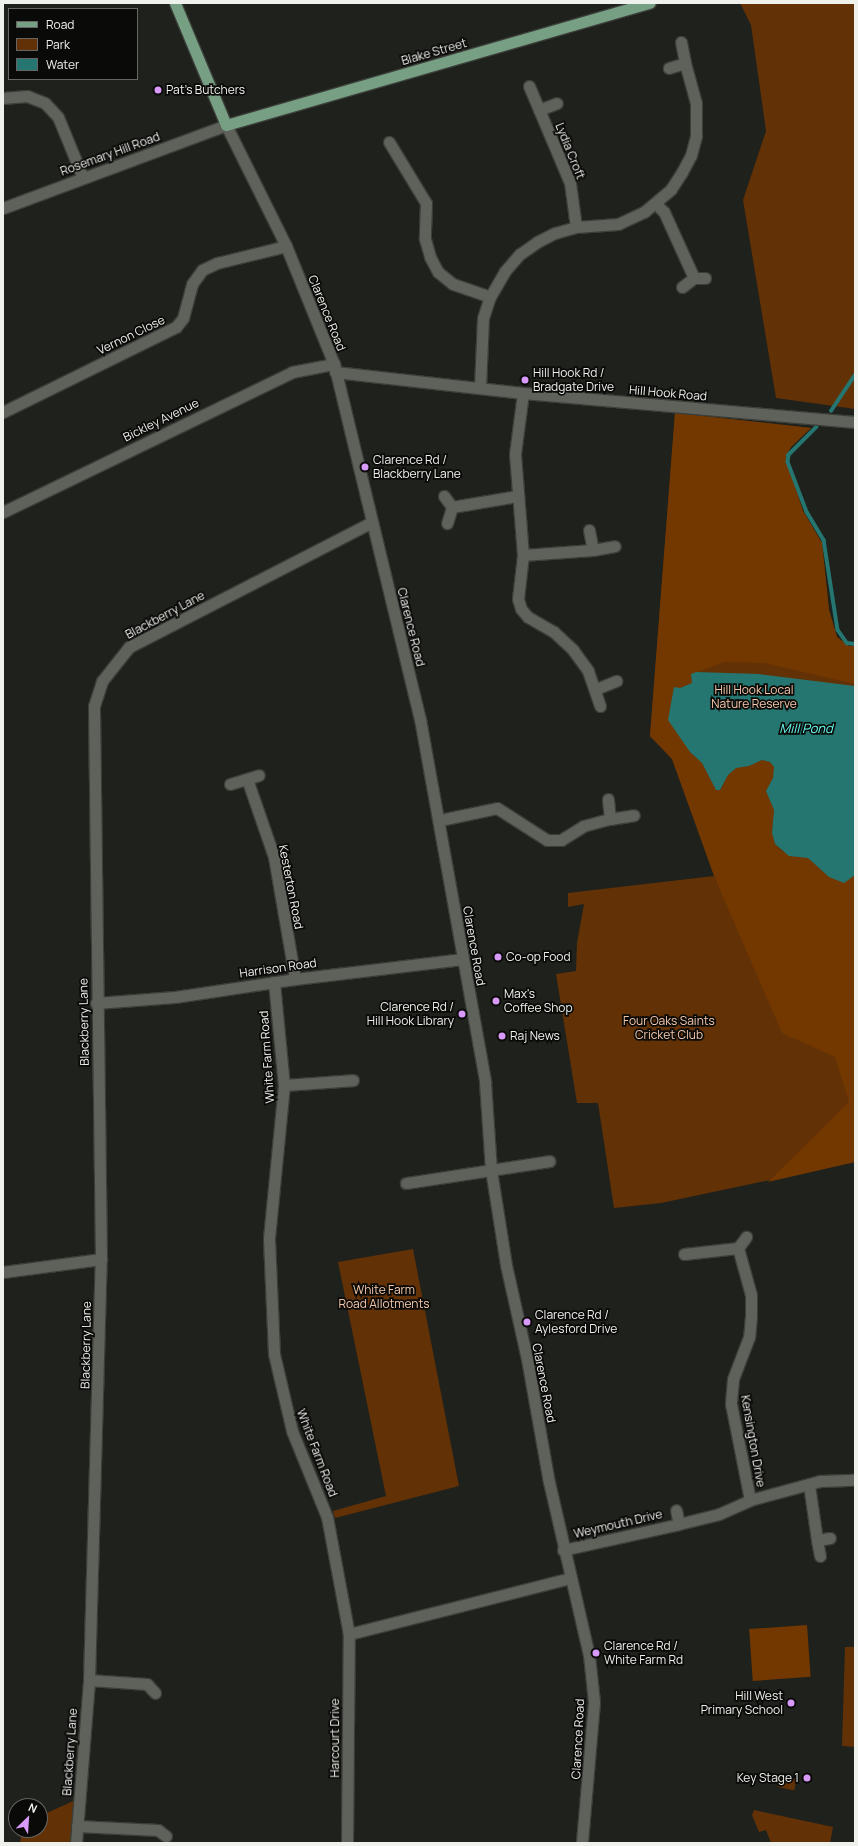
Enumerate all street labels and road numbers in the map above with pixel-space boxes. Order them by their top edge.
street label: Blake Street [400,36,468,68]
street label: Lydia Croft [552,121,588,181]
street label: Rosemary Hill Road [58,129,162,179]
street label: Clarence Road [305,273,349,353]
street label: Vernon Close [95,312,167,358]
street label: Hill Hook Road [628,382,708,404]
street label: Bickley Avenue [121,395,201,445]
street label: Clarence Road [394,586,428,668]
street label: Blackberry Lane [123,588,207,642]
street label: Kesterton Road [276,844,306,930]
street label: Clarence Road [460,905,488,987]
street label: Harrison Road [239,955,317,981]
street label: Blackberry Lane [76,978,92,1066]
street label: White Farm Road [257,1010,277,1104]
street label: Blackberry Lane [78,1301,94,1389]
street label: Clarence Road [529,1342,559,1424]
street label: Kensington Drive [738,1394,768,1488]
street label: White Farm Road [294,1407,340,1499]
street label: Weymouth Drive [572,1507,664,1541]
street label: Harcourt Drive [328,1698,342,1778]
street label: Clarence Road [569,1698,587,1780]
street label: Blackberry Lane [60,1708,80,1796]

